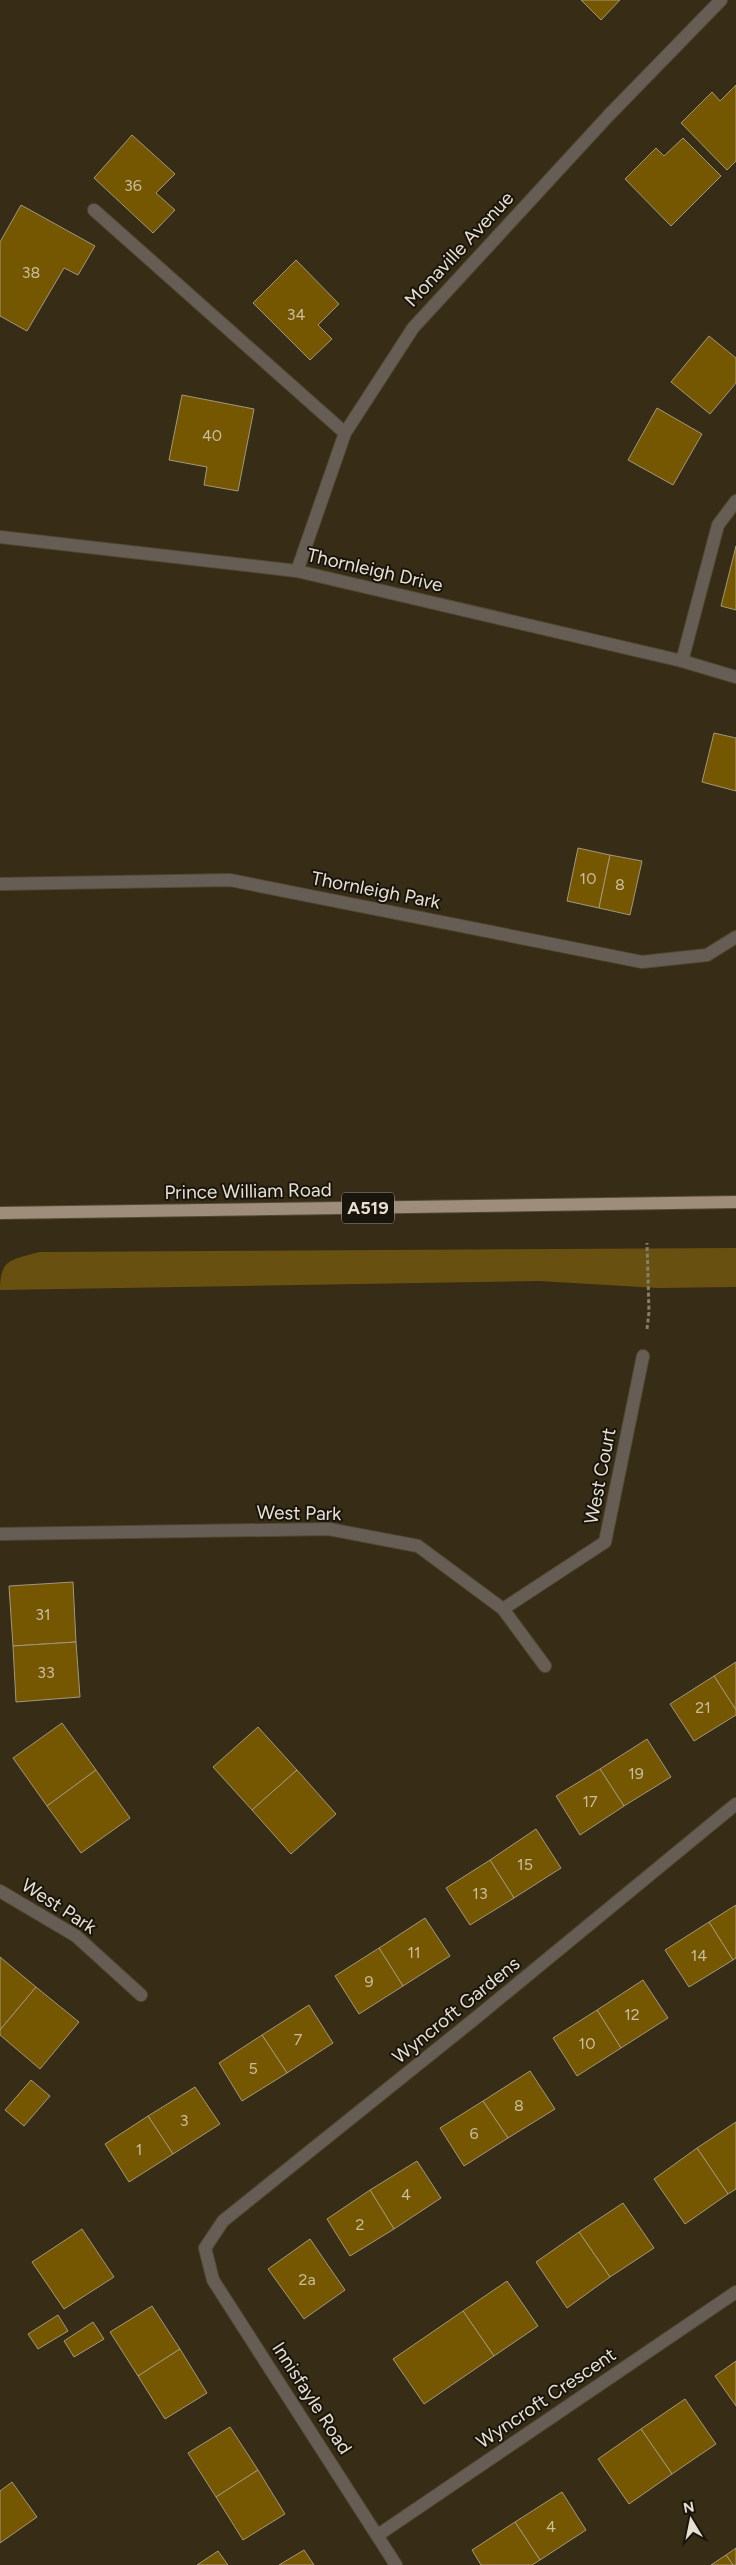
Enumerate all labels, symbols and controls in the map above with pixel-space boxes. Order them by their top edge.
house number: 36 [124,176,142,195]
street label: Monaville Avenue [400,187,518,311]
house number: 38 [22,263,40,282]
house number: 34 [287,305,305,324]
house number: 40 [202,426,222,445]
street label: Thornleigh Drive [305,543,445,597]
street label: Thornleigh Park [310,866,443,914]
house number: 10 [580,869,596,888]
house number: 8 [615,875,625,894]
street label: Prince William Road [164,1178,332,1204]
road number: A519 [342,1192,394,1224]
street label: West Court [579,1426,621,1526]
street label: West Park [256,1501,342,1525]
house number: 31 [35,1605,51,1624]
house number: 33 [37,1663,55,1682]
house number: 21 [695,1698,711,1717]
house number: 19 [628,1764,644,1783]
house number: 17 [582,1792,598,1811]
house number: 15 [517,1855,533,1874]
street label: West Park [17,1873,101,1939]
house number: 13 [472,1884,488,1903]
house number: 11 [407,1943,421,1962]
house number: 14 [691,1946,707,1965]
street label: Wyncroft Gardens [388,1952,524,2068]
house number: 9 [364,1972,374,1991]
house number: 12 [624,2005,640,2024]
house number: 7 [294,2030,303,2049]
house number: 10 [579,2034,595,2053]
house number: 5 [248,2059,258,2078]
house number: 8 [514,2096,524,2115]
house number: 3 [180,2111,188,2130]
house number: 6 [469,2124,479,2143]
house number: 1 [136,2140,142,2159]
house number: 4 [401,2185,411,2204]
house number: 2 [356,2215,364,2234]
house number: 2a [298,2270,316,2289]
street label: Innisfayle Road [267,2338,357,2458]
street label: Wyncroft Crescent [472,2343,620,2453]
north arrow [666,2495,716,2545]
text: N [682,2498,696,2517]
house number: 4 [546,2517,556,2536]

